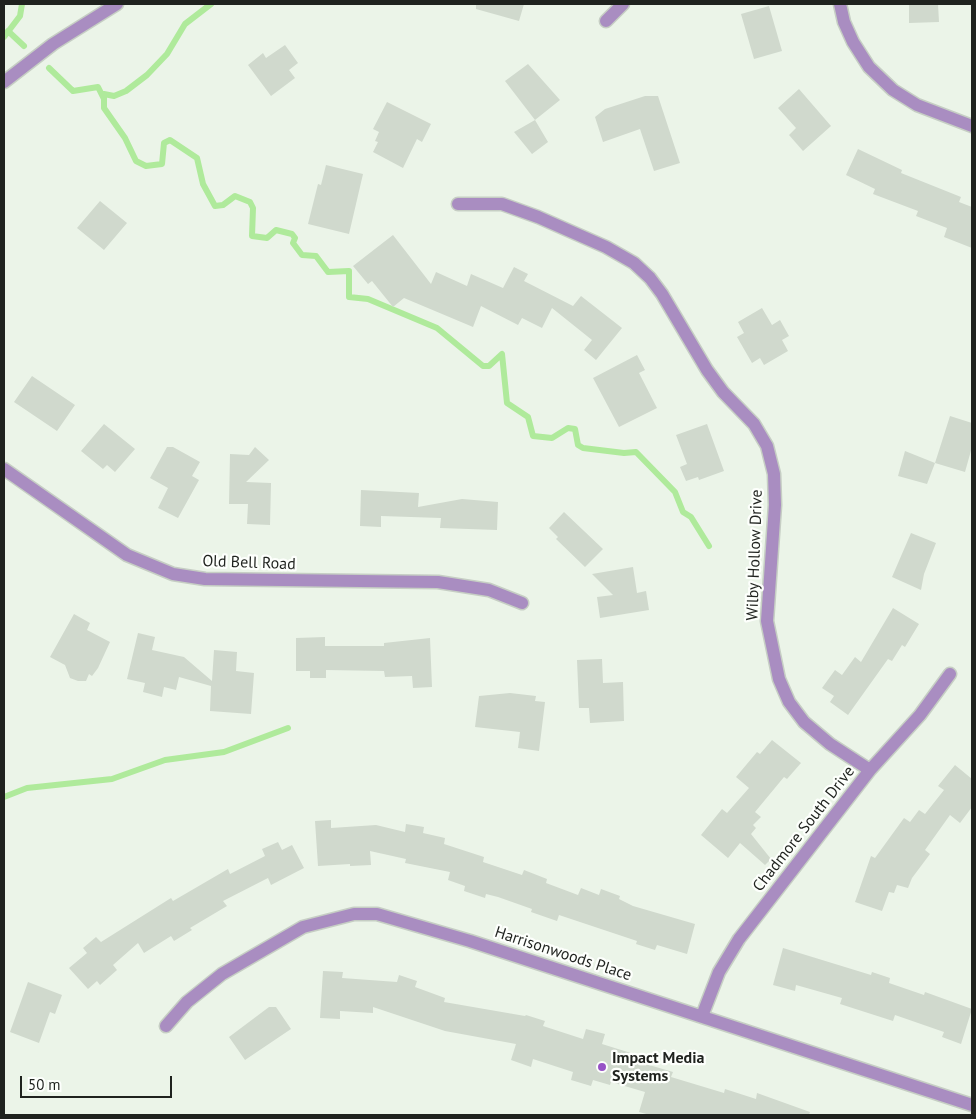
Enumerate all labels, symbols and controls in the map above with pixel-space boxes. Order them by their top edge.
street label: Wilby Hollow Drive [743,489,767,621]
street label: Old Bell Road [202,552,296,574]
street label: Chadmore South Drive [749,762,859,896]
street label: Harrisonwoods Place [492,923,634,985]
place label: Impact Media Systems [612,1048,704,1086]
marker: Impact Media Systems [596,1061,608,1073]
scale bar [22,1066,175,1098]
text: 50 m [28,1075,61,1094]

